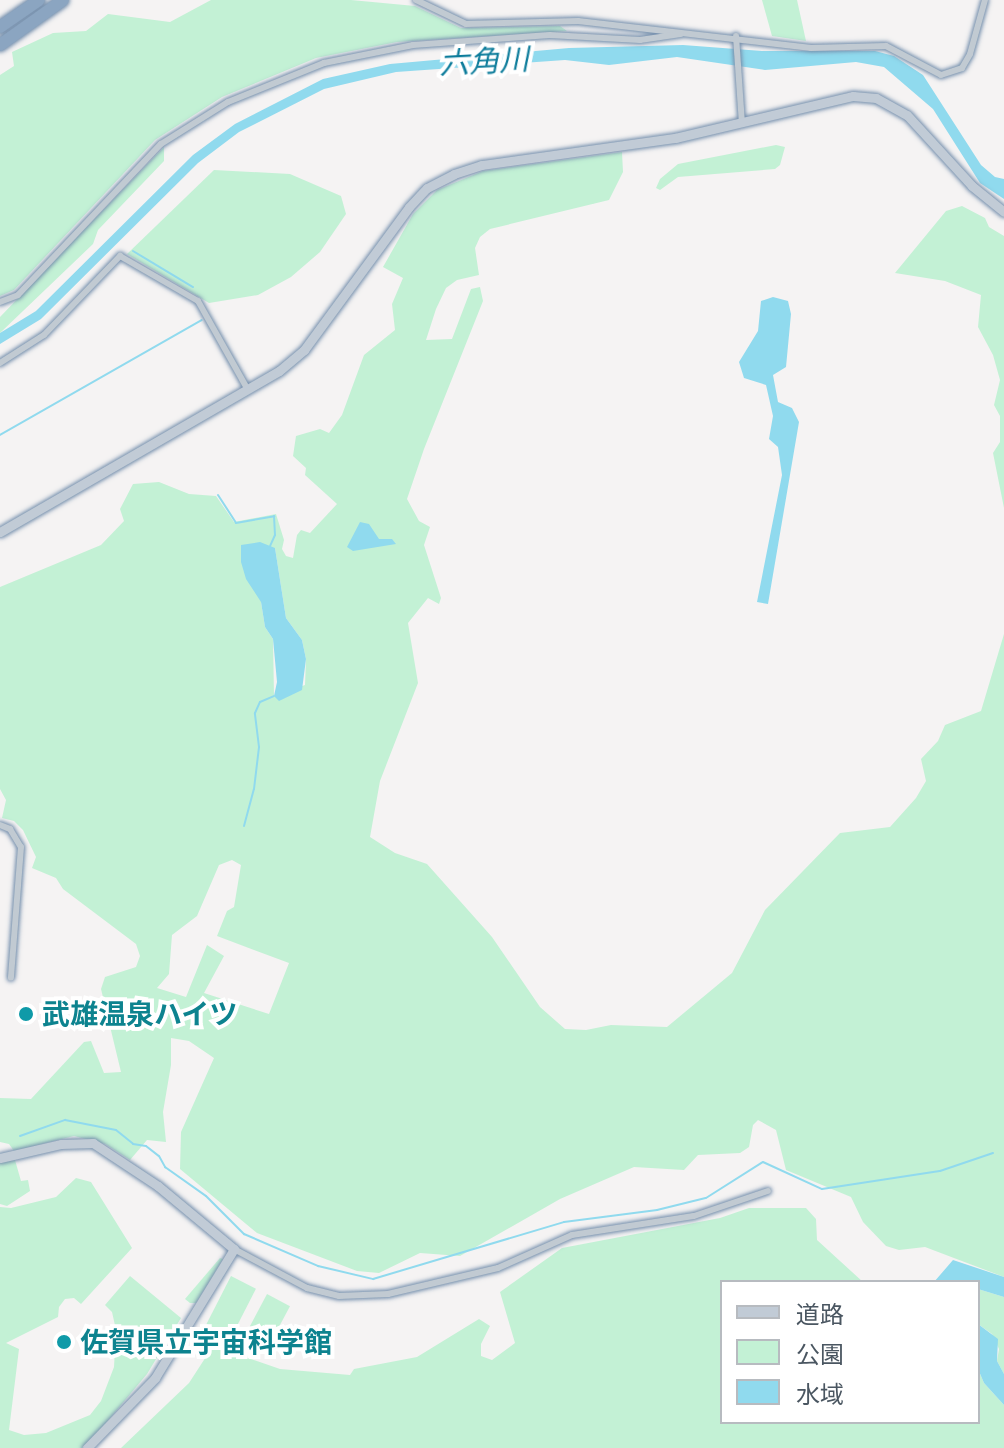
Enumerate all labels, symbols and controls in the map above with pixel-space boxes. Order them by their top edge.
water label: 六角川 [438,42,530,82]
place label: 武雄温泉ハイツ [42,997,238,1031]
marker: 武雄温泉ハイツ [17,1005,35,1023]
legend [720,1280,980,1424]
text: 道路 [796,1300,844,1329]
place label: 佐賀県立宇宙科学館 [80,1325,332,1359]
marker: 佐賀県立宇宙科学館 [55,1333,73,1351]
text: 公園 [796,1340,844,1369]
text: 水域 [796,1380,844,1409]

